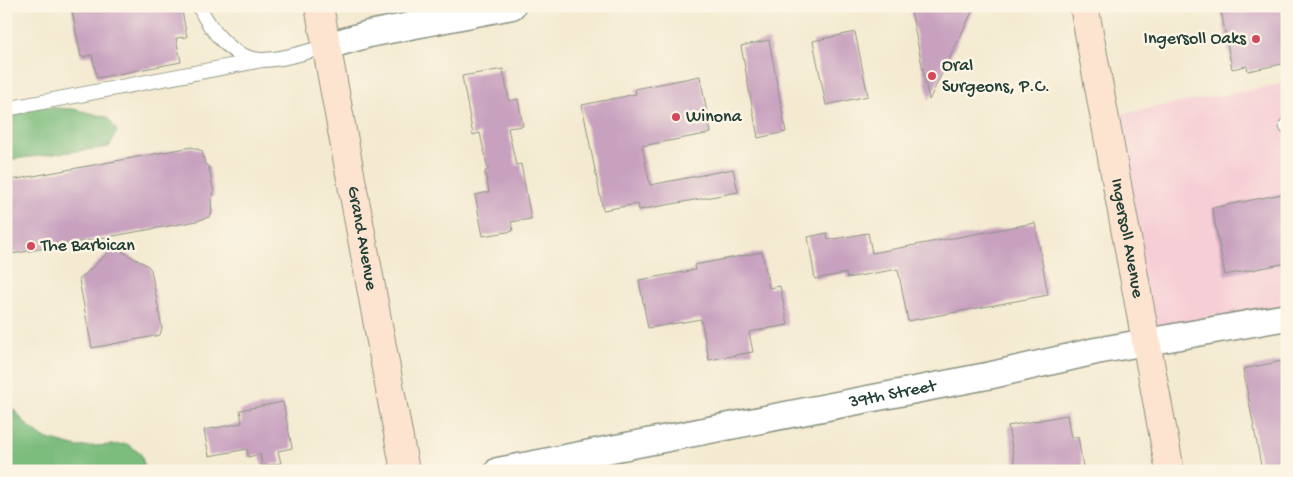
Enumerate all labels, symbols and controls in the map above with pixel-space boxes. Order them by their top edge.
place label: Ingersoll Oaks [1144,29,1247,50]
marker: Ingersoll Oaks [1250,33,1262,45]
place label: Oral Surgeons, P.C. [942,56,1050,98]
marker: Oral Surgeons, P.C. [926,70,938,82]
place label: Winona [686,107,743,128]
marker: Winona [670,111,682,123]
street label: Ingersoll Avenue [1106,177,1148,300]
street label: Grand Avenue [342,184,382,292]
place label: The Barbican [40,236,135,257]
marker: The Barbican [25,240,37,252]
street label: 39th Street [847,375,939,413]

